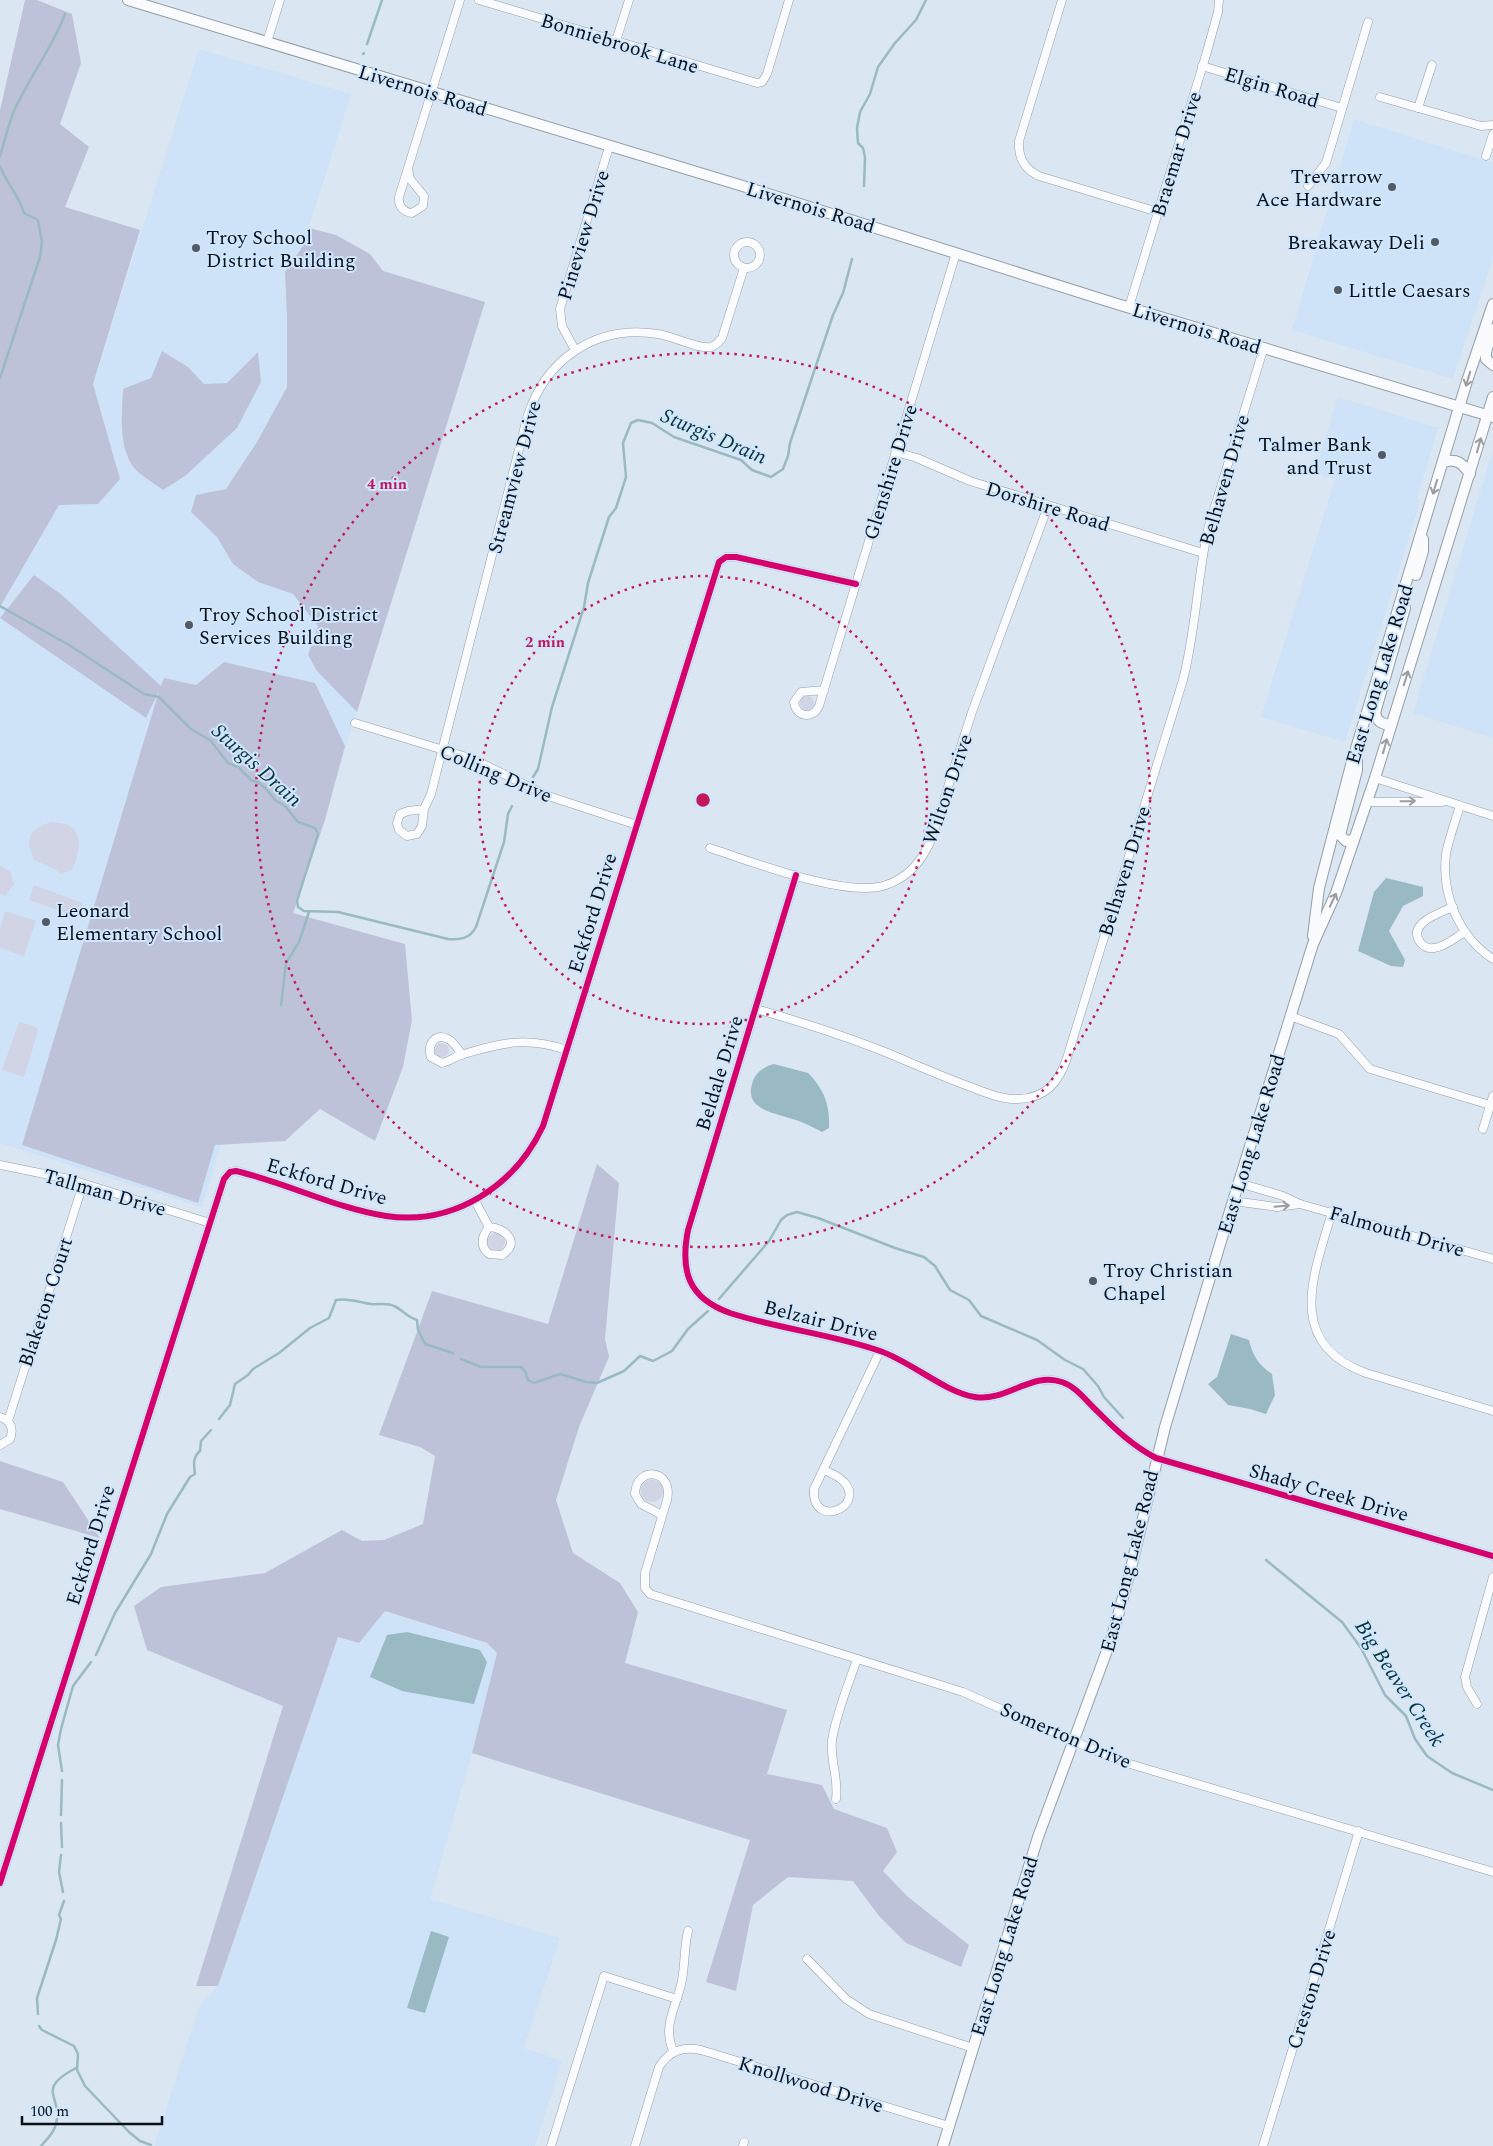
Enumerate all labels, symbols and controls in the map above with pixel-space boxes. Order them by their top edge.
street label: Bonniebrook Lane [537,6,703,82]
street label: Livernois Road [354,57,491,125]
street label: Elgin Road [1221,59,1323,117]
street label: Braemar Drive [1144,88,1210,221]
place label: Trevarrow Ace Hardware [1256,162,1383,215]
street label: Pineview Drive [550,166,618,304]
street label: Livernois Road [742,174,879,242]
marker: Trevarrow Ace Hardware [1386,181,1398,193]
place label: Troy School District Building [206,223,356,276]
place label: Breakaway Deli [1287,228,1425,258]
marker: Breakaway Deli [1429,236,1441,248]
marker: Troy School District Building [190,242,202,254]
place label: Little Caesars [1348,276,1471,306]
marker: Little Caesars [1332,284,1344,296]
street label: Livernois Road [1128,295,1265,363]
one-way arrow [1462,371,1472,387]
street label: Streamview Drive [480,397,550,557]
water label: Sturgis Drain [656,400,772,474]
street label: Glenshire Drive [856,401,926,544]
street label: Belhaven Drive [1192,411,1258,549]
place label: Talmer Bank and Trust [1258,430,1372,483]
one-way arrow [1475,437,1485,453]
marker: Talmer Bank and Trust [1376,449,1388,461]
text: 4 min [367,473,407,496]
street label: Dorshire Road [982,474,1113,540]
one-way arrow [1430,479,1439,495]
street label: East Long Lake Road [1338,580,1422,768]
place label: Troy School District Services Building [199,600,378,653]
marker: Troy School District Services Building [183,619,195,631]
text: 2 min [525,631,565,654]
one-way arrow [1402,671,1412,687]
water label: Sturgis Drain [204,716,309,815]
street label: Wilton Drive [915,730,981,849]
street label: Colling Drive [435,737,557,811]
one-way arrow [1380,738,1390,754]
centre of rings [694,791,712,809]
one-way arrow [1400,796,1416,806]
street label: Belhaven Drive [1091,802,1159,940]
street label: Eckford Drive [560,849,625,977]
one-way arrow [1329,893,1338,908]
place label: Leonard Elementary School [56,896,222,949]
marker: Leonard Elementary School [40,916,52,928]
street label: Beldale Drive [688,1012,752,1135]
street label: East Long Lake Road [1210,1050,1294,1238]
street label: Eckford Drive [263,1150,391,1214]
street label: Tallman Drive [40,1161,170,1225]
street label: Falmouth Drive [1326,1198,1468,1266]
one-way arrow [1273,1201,1289,1210]
street label: Blaketon Court [11,1233,81,1371]
place label: Troy Christian Chapel [1103,1256,1233,1309]
marker: Troy Christian Chapel [1087,1275,1099,1287]
street label: Belzair Drive [761,1292,881,1350]
street label: Shady Creek Drive [1245,1456,1412,1530]
street label: East Long Lake Road [1093,1467,1167,1656]
street label: Eckford Drive [58,1481,123,1609]
water label: Big Beaver Creek [1346,1614,1452,1754]
street label: Somerton Drive [995,1695,1136,1777]
street label: East Long Lake Road [963,1852,1047,2040]
street label: Creston Drive [1279,1926,1344,2053]
street label: Knollwood Drive [734,2049,887,2121]
scale bar [22,2094,162,2126]
text: 100 m [30,2100,69,2123]

